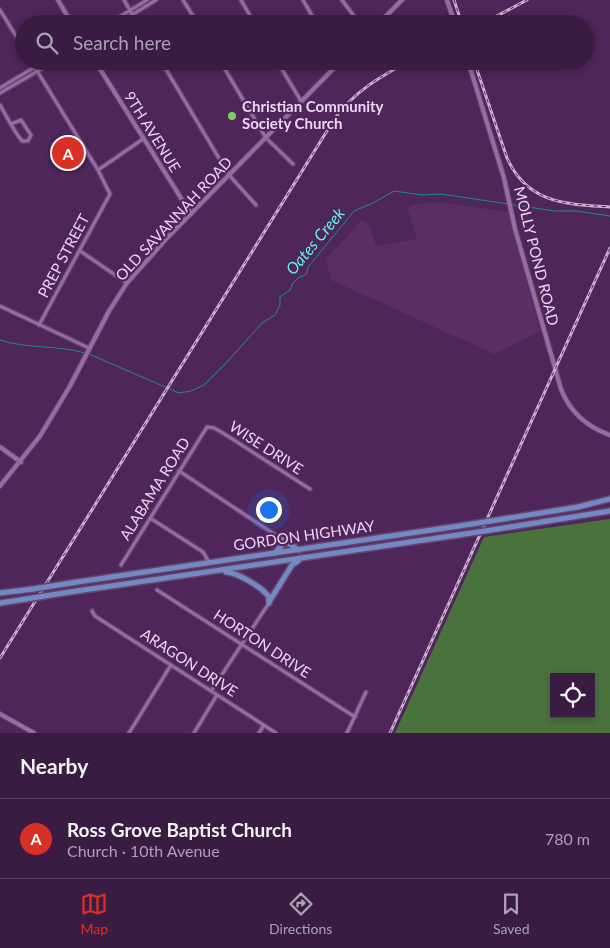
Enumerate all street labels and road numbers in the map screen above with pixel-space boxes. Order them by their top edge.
street label: 9TH AVENUE [121,88,185,175]
street label: OLD SAVANNAH ROAD [111,153,235,284]
street label: MOLLY POND ROAD [511,184,563,327]
street label: PREP STREET [34,211,93,300]
street label: WISE DRIVE [226,417,307,478]
street label: ALABAMA ROAD [115,434,193,543]
street label: GORDON HIGHWAY [232,516,376,554]
street label: HORTON DRIVE [211,605,314,681]
street label: ARAGON DRIVE [138,624,241,700]

